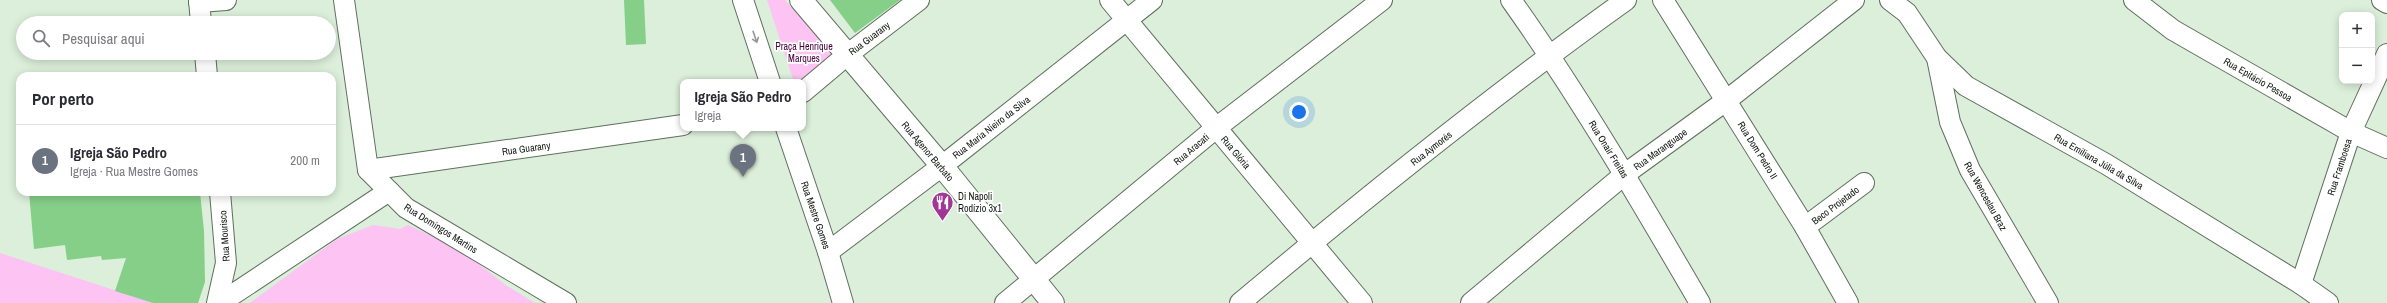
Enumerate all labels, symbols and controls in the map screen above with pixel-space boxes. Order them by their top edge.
map controls [2339,12,2375,84]
button: + [2339,12,2375,48]
search box [16,16,336,60]
street label: Rua Guarany [846,18,893,58]
icon: search [30,27,52,49]
text: Pesquisar aqui [62,28,145,49]
one-way arrow [751,31,759,43]
park label: Praça Henrique Marques [775,40,833,65]
button: − [2339,48,2375,84]
street label: Rua Epitácio Pessoa [2221,55,2295,105]
popup [680,79,806,131]
text: Igreja São Pedro [694,86,792,107]
text: Por perto [32,87,94,110]
street label: Rua Maria Nieiro da Silva [950,93,1033,162]
your location [1289,102,1309,122]
text: Igreja [694,107,721,124]
street label: Rua Onair Freitas [1586,118,1631,181]
street label: Rua Agenor Barbato [899,119,957,184]
street label: Rua Dom Pedro II [1735,119,1780,182]
street label: Rua Maranguape [1631,125,1690,173]
street label: Rua Aymorés [1408,128,1455,169]
street label: Rua Aracati [1171,131,1212,168]
street label: Rua Emiliana Júlia da Silva [2052,131,2146,193]
street label: Rua Glória [1218,133,1254,172]
street label: Rua Framboesa [2324,137,2355,197]
street label: Rua Guarany [501,139,552,158]
text: Igreja São Pedro [70,142,167,163]
pin: 1 [730,144,756,177]
text: 1 [42,152,48,169]
text: 200 m [290,152,320,169]
street label: Rua Wenceslau Braz [1961,159,2010,233]
text: Igreja · Rua Mestre Gomes [70,163,198,180]
street label: Rua Mestre Gomes [798,179,833,251]
street label: Beco Projetado [1809,183,1862,227]
restaurant icon: Di Napoli Rodízio 3x1 [930,189,956,222]
place label: Di Napoli Rodízio 3x1 [958,190,1002,215]
street label: Rua Domingos Martins [402,201,480,256]
street label: Rua Mourisco [216,210,233,262]

